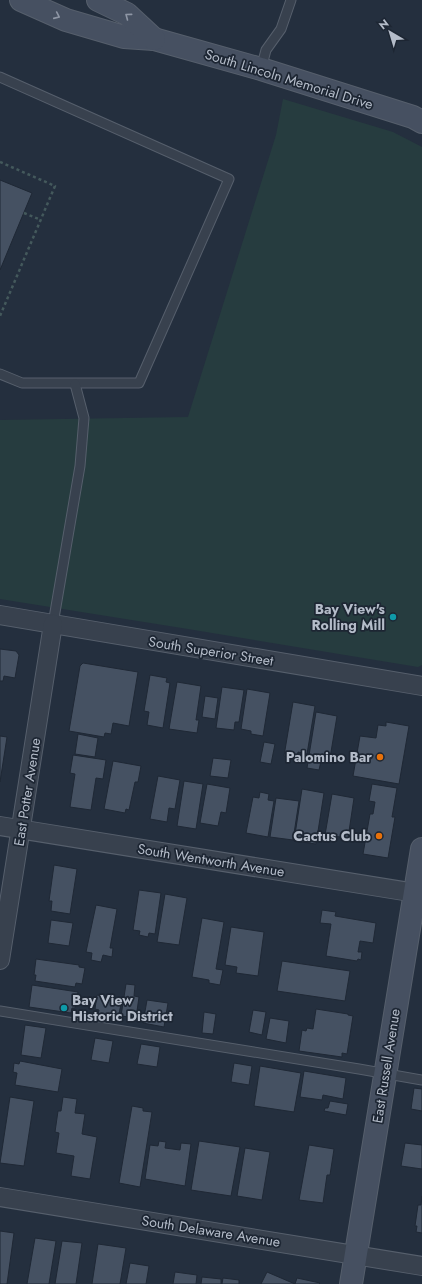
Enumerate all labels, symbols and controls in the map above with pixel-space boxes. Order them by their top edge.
one-way arrow [53,11,60,19]
north arrow [370,12,410,52]
one-way arrow [126,14,133,21]
text: N [375,15,392,33]
street label: South Lincoln Memorial Drive [202,44,376,114]
place label: Bay View's Rolling Mill [312,599,386,635]
marker: Bay View's Rolling Mill [388,612,398,622]
street label: South Superior Street [147,631,276,671]
street label: East Potter Avenue [9,737,45,847]
place label: Palomino Bar [286,747,372,767]
marker: Palomino Bar [375,752,385,762]
place label: Cactus Club [293,826,371,846]
marker: Cactus Club [374,831,384,841]
street label: South Wentworth Avenue [136,839,286,881]
place label: Bay View Historic District [72,990,173,1026]
marker: Bay View Historic District [59,1003,69,1013]
street label: East Russell Avenue [367,1007,405,1125]
street label: South Delaware Avenue [140,1210,282,1252]

